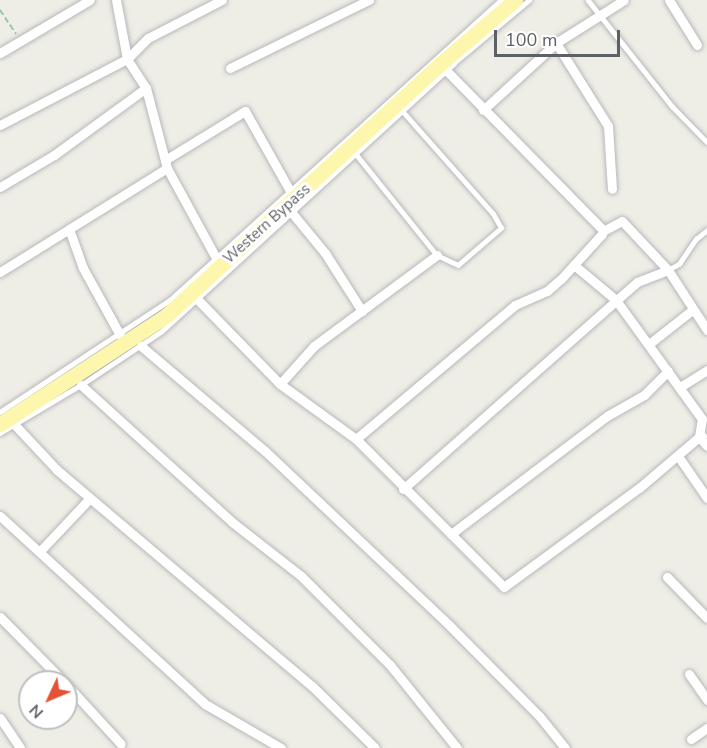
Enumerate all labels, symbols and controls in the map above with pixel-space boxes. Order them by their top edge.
scale bar [497,18,623,56]
text: 100 m [505,28,557,52]
street label: Western Bypass [220,180,314,268]
north arrow [18,670,78,730]
text: N [24,699,49,723]

